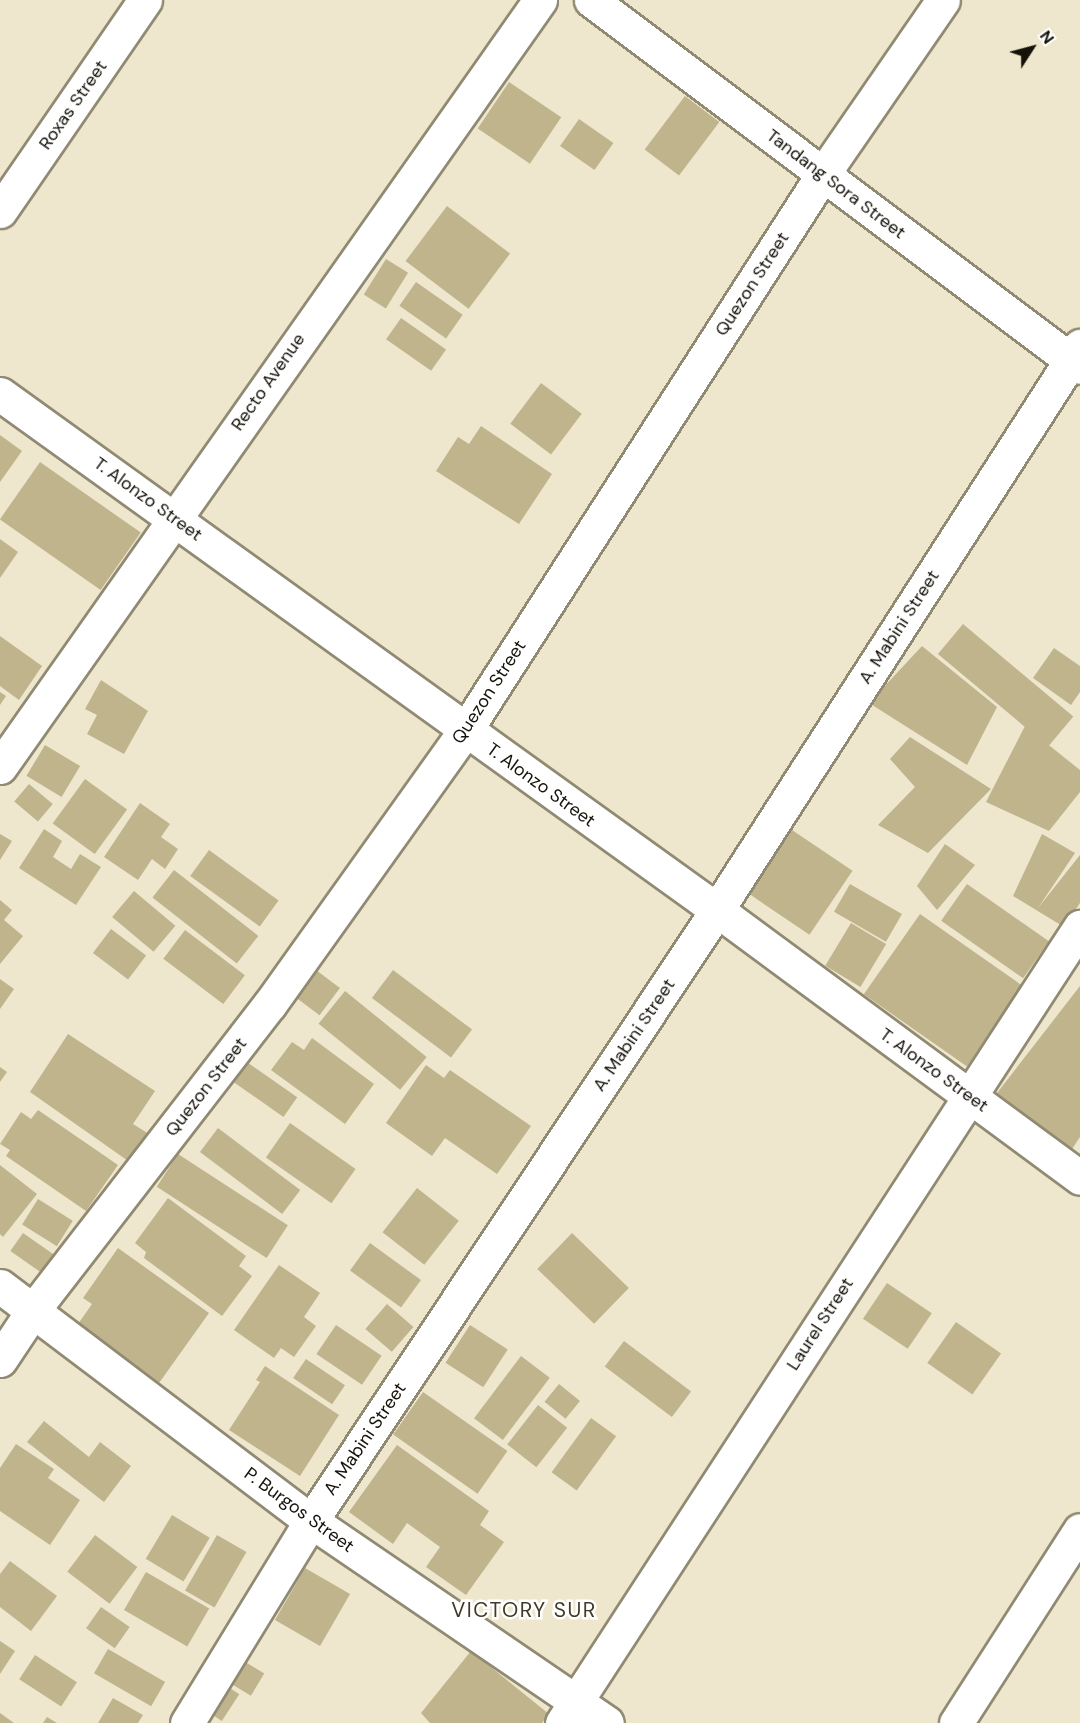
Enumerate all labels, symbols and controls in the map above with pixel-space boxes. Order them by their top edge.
north arrow [1002,18,1062,78]
text: N [1035,26,1059,48]
street label: Roxas Street [34,56,112,154]
street label: Tandang Sora Street [762,125,910,243]
street label: Quezon Street [710,228,794,340]
street label: Recto Avenue [227,329,309,435]
street label: T. Alonzo Street [90,452,206,546]
street label: A. Mabini Street [854,566,944,688]
street label: Quezon Street [447,636,531,748]
street label: T. Alonzo Street [483,738,599,832]
street label: A. Mabini Street [588,975,680,1095]
street label: T. Alonzo Street [876,1023,992,1117]
street label: Quezon Street [161,1033,251,1141]
street label: Laurel Street [782,1274,858,1374]
street label: A. Mabini Street [319,1379,411,1499]
street label: P. Burgos Street [240,1463,358,1557]
district label: VICTORY SUR [451,1597,597,1623]

